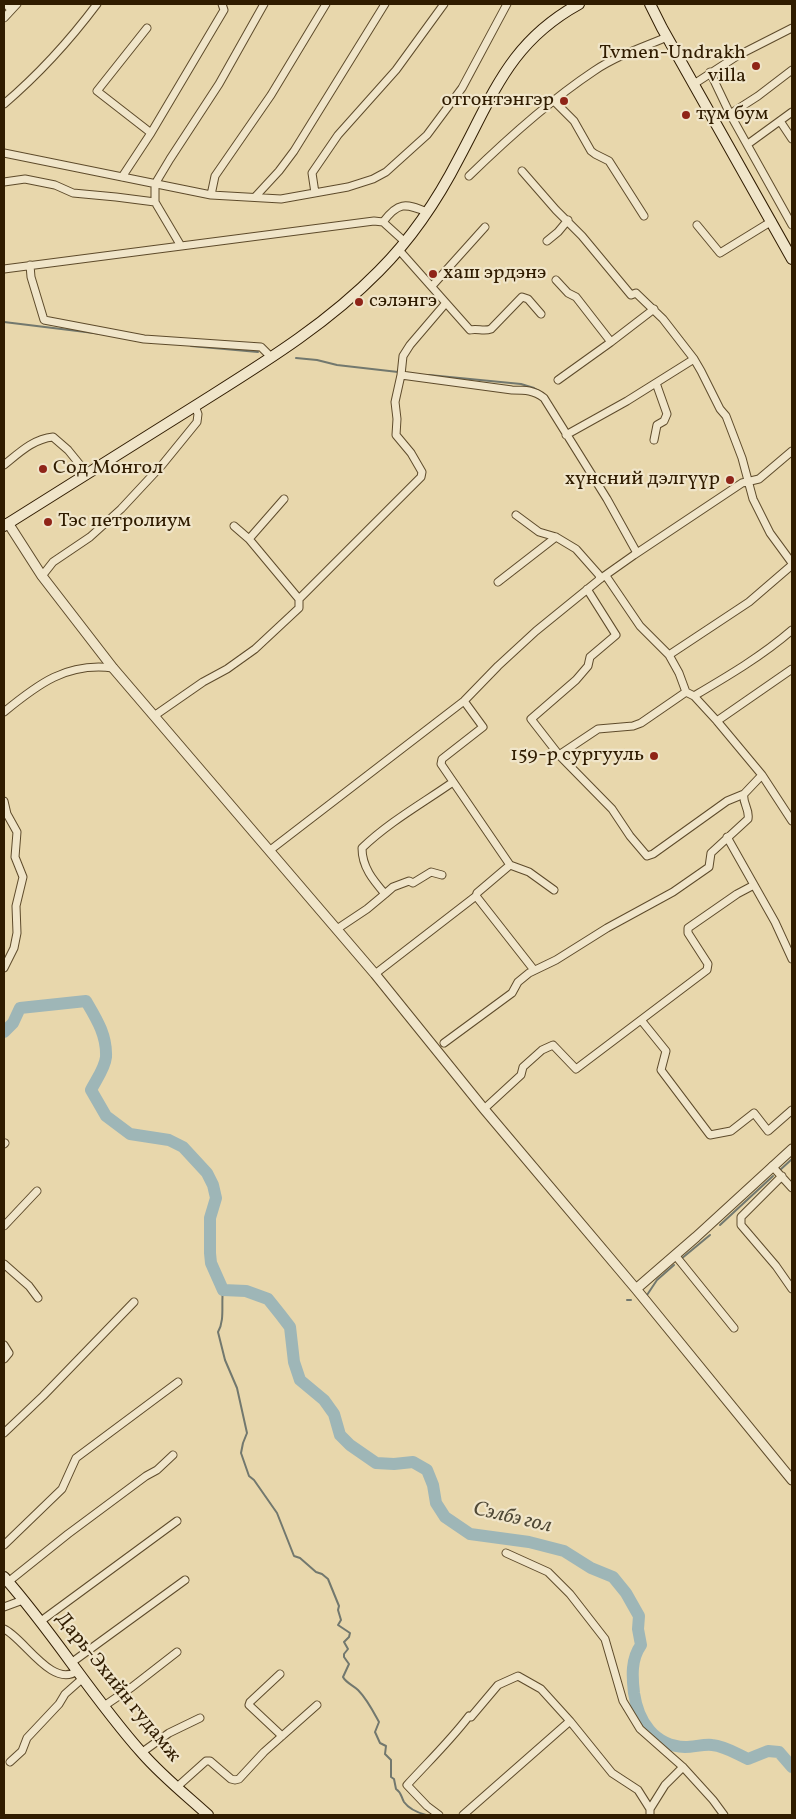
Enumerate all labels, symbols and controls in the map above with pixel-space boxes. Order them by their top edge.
place label: Tvmen-Undrakh villa [599,42,746,89]
marker: Tvmen-Undrakh villa [750,60,762,72]
place label: отгонтэнгэр [442,89,554,113]
marker: отгонтэнгэр [558,95,570,107]
place label: түм бум [696,103,768,127]
marker: түм бум [680,109,692,121]
place label: хаш эрдэнэ [443,262,546,286]
marker: хаш эрдэнэ [427,268,439,280]
place label: сэлэнгэ [369,290,437,314]
marker: сэлэнгэ [353,296,365,308]
place label: Сод Монгол [53,457,163,481]
marker: Сод Монгол [37,463,49,475]
place label: хүнсний дэлгүүр [565,468,720,492]
marker: хүнсний дэлгүүр [724,474,736,486]
place label: Тэс петролиум [58,510,191,534]
marker: Тэс петролиум [42,516,54,528]
place label: 159-р сургууль [510,744,644,768]
marker: 159-р сургууль [648,750,660,762]
water label: Сэлбэ гол [470,1498,554,1540]
street label: Дарь-Эхийн гудамж [49,1608,185,1768]

